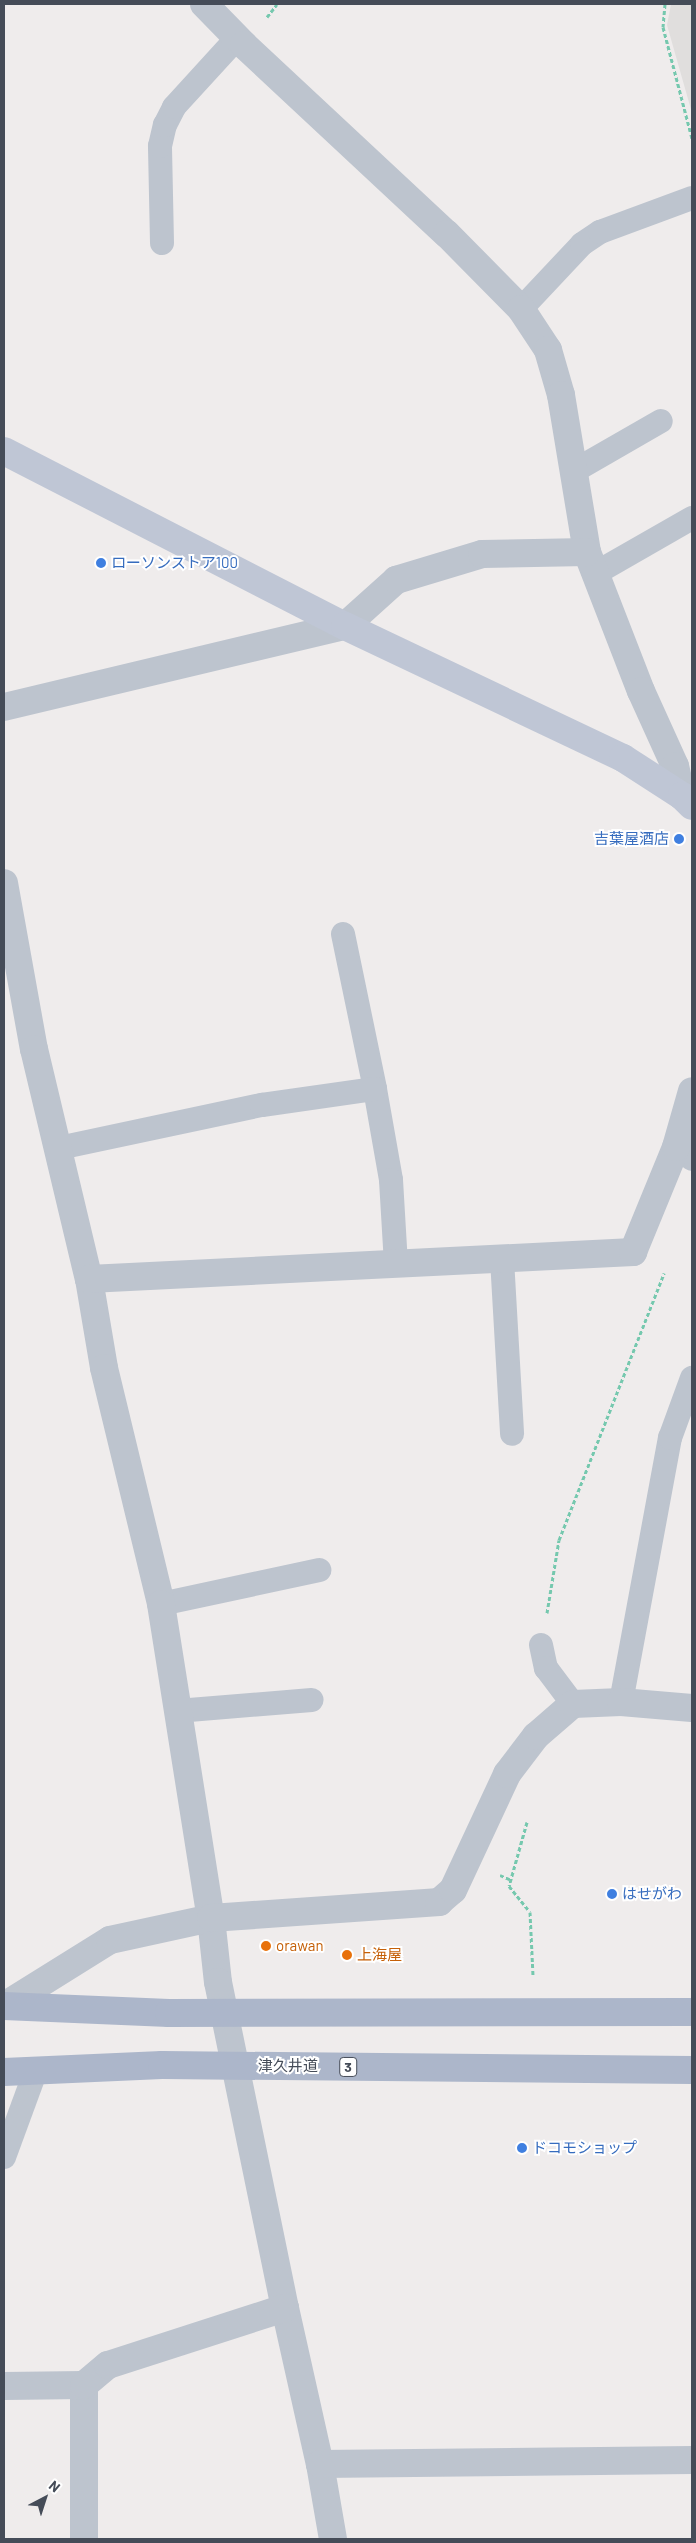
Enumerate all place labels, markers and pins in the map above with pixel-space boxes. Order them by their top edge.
place label: ローソンストア100 [111,554,238,572]
marker: ローソンストア100 [95,557,107,569]
place label: 吉葉屋酒店 [594,830,669,848]
marker: 吉葉屋酒店 [673,833,685,845]
place label: はせがわ [622,1885,682,1903]
marker: はせがわ [606,1888,618,1900]
place label: orawan [276,1937,324,1955]
marker: orawan [260,1940,272,1952]
place label: 上海屋 [357,1946,402,1964]
marker: 上海屋 [341,1949,353,1961]
place label: ドコモショップ [532,2139,637,2157]
marker: ドコモショップ [516,2142,528,2154]

